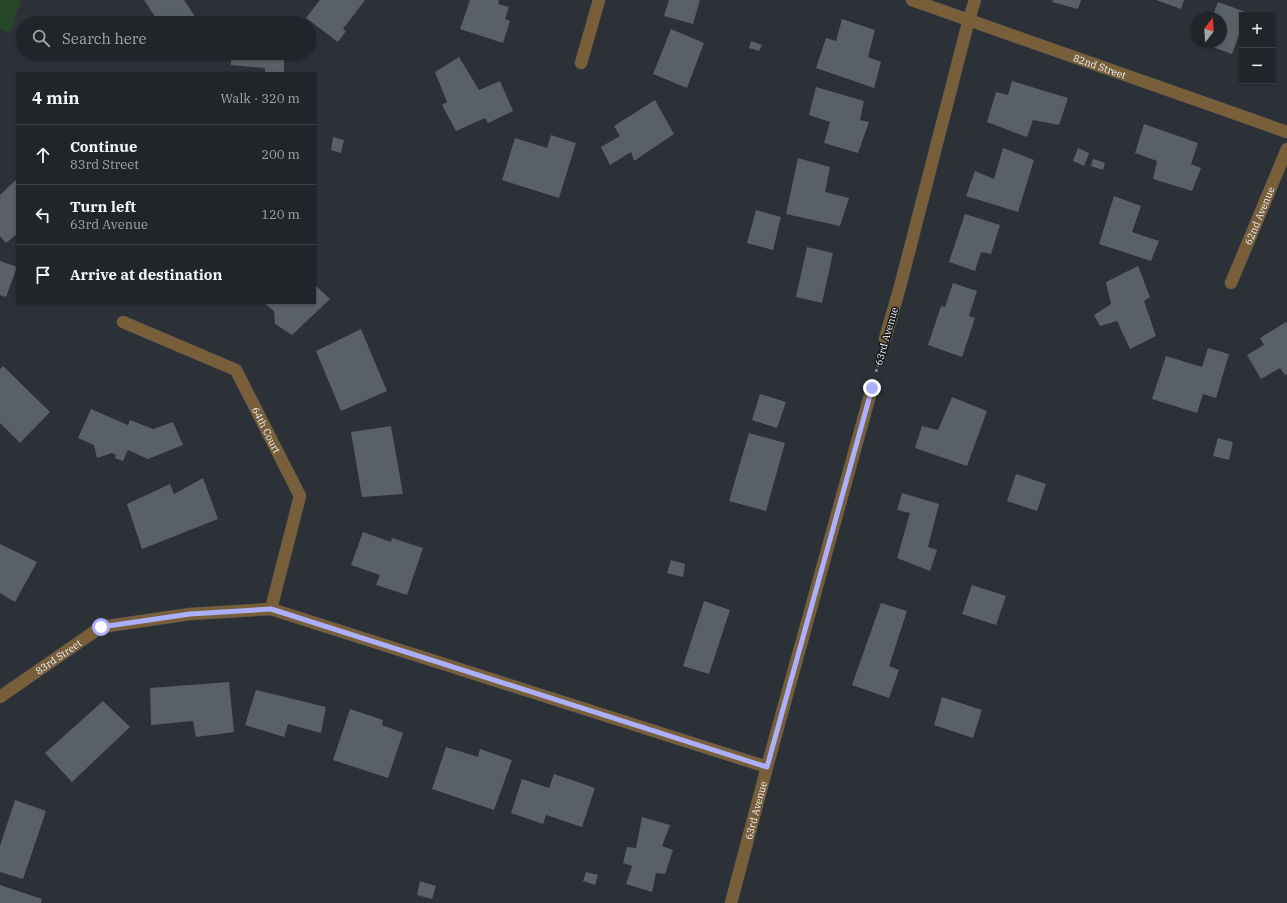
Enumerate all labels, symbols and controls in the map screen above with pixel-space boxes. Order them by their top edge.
north arrow [1191,12,1227,48]
map controls [1239,12,1275,84]
button: + [1239,12,1275,48]
search box [16,16,316,60]
icon: search [30,27,52,49]
text: Search here [62,29,147,48]
button: − [1239,48,1275,84]
street label: 82nd Street [1071,51,1128,82]
text: 4 min [32,87,80,109]
text: Walk · 320 m [221,90,300,107]
text: Continue [70,137,137,156]
icon: ahead [32,144,54,166]
text: 200 m [261,146,300,163]
text: 83rd Street [70,156,139,173]
street label: 62nd Avenue [1242,185,1278,247]
text: Turn left [70,197,136,216]
icon: left [32,204,54,226]
text: 120 m [261,206,300,223]
text: 63rd Avenue [70,216,148,233]
icon: arrive [32,264,54,286]
text: Arrive at destination [70,265,222,284]
street label: 63rd Avenue [872,306,901,367]
route end [863,379,881,397]
street label: 64th Court [249,405,283,456]
route start [92,618,110,636]
street label: 83rd Street [33,636,85,677]
street label: 63rd Avenue [742,780,770,841]

